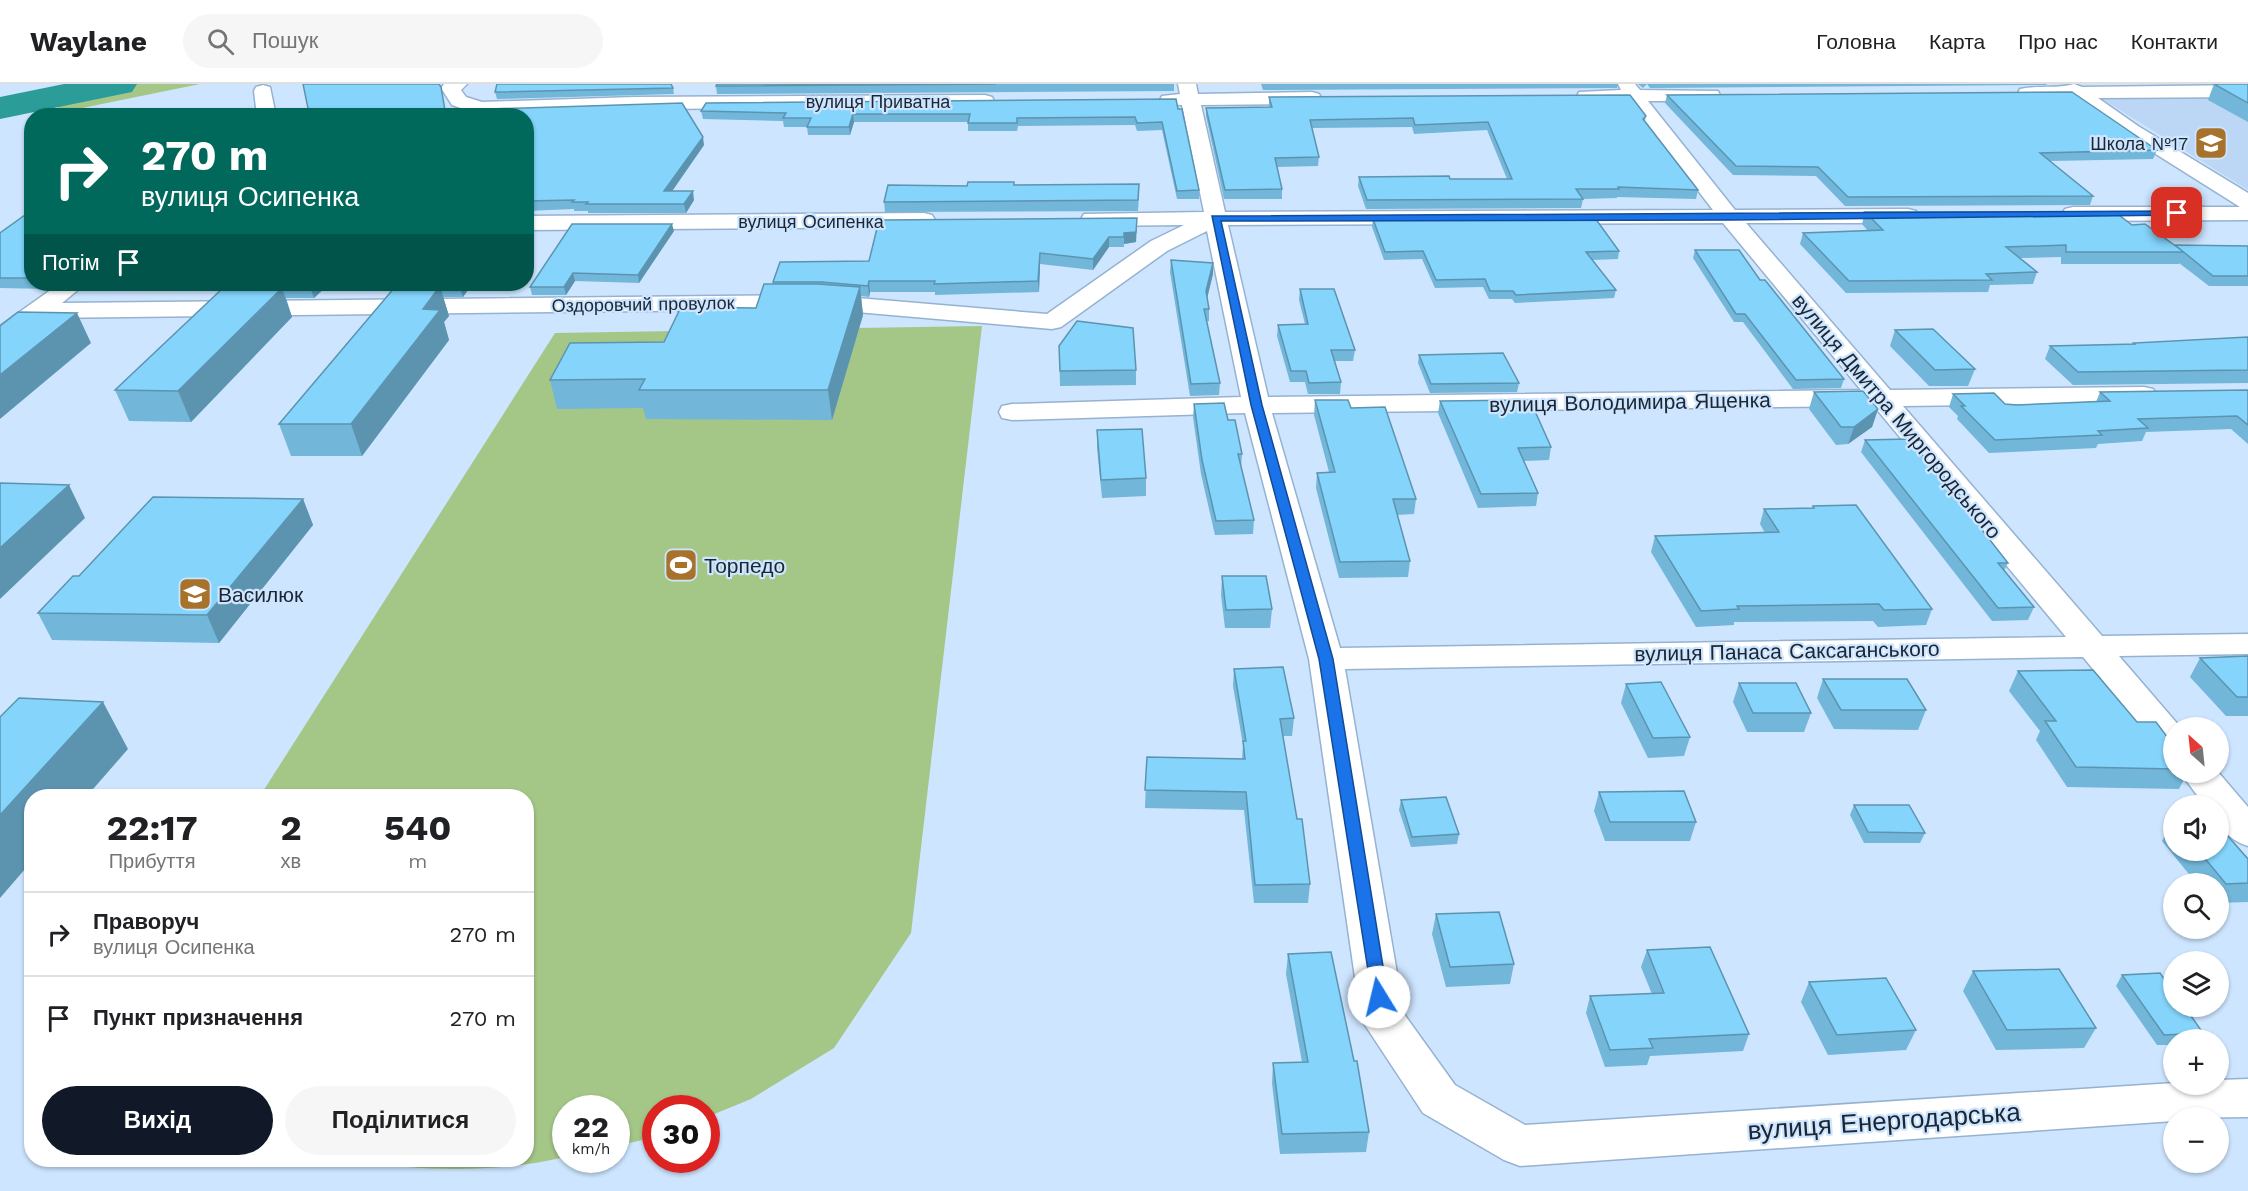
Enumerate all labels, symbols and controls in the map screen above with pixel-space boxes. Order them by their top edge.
search box [183,14,603,68]
text: Waylane [30,25,147,58]
icon: search [204,25,237,58]
text: Пошук [252,28,318,53]
text: Головна [1816,29,1896,54]
text: Карта [1929,29,1985,54]
text: Про нас [2018,29,2098,54]
text: Контакти [2131,29,2218,54]
street label: вулиця Приватна [806,91,951,112]
school or university icon: Школа №17 [2193,125,2229,161]
text: 270 m [141,131,268,180]
icon: right [42,132,120,210]
place label: Школа №17 [2090,133,2188,154]
text: вулиця Осипенка [141,181,359,213]
pin [2151,187,2202,238]
icon: arrive [2160,196,2193,229]
street label: вулиця Осипенка [738,211,885,232]
icon: arrive [112,246,145,279]
text: Потім [42,250,100,275]
street label: вулиця Дмитра Миргородського [1787,288,2007,544]
street label: Оздоровчий провулок [551,292,735,316]
street label: вулиця Володимира Ященка [1489,387,1771,417]
sports icon: Торпедо [663,547,699,583]
place label: Торпедо [704,553,785,578]
school or university icon: Василюк [177,576,213,612]
place label: Василюк [218,582,304,607]
street label: вулиця Панаса Саксаганського [1634,636,1940,666]
north arrow [2163,717,2229,783]
map controls [2163,717,2229,1173]
button: sound [2163,795,2229,861]
text: 22:17 [106,807,198,849]
text: 2 [280,807,302,849]
text: 540 [384,807,452,849]
text: Прибуття [109,849,195,873]
text: хв [281,849,301,873]
text: m [408,849,427,873]
button: search [2163,873,2229,939]
text: Праворуч [93,909,199,934]
icon: right [42,918,75,951]
text: 270 m [450,922,516,947]
text: вулиця Осипенка [93,935,255,959]
button: layers [2163,951,2229,1017]
position arrow [1347,965,1411,1029]
icon: arrive [42,1002,75,1035]
text: Пункт призначення [93,1005,303,1030]
text: 270 m [450,1006,516,1031]
button: + [2163,1029,2229,1095]
button: Вихід [42,1086,273,1155]
button: Поділитися [285,1086,516,1155]
speed limit sign: 30 [642,1095,720,1173]
street label: вулиця Енергодарська [1746,1096,2022,1146]
button: − [2163,1107,2229,1173]
text: 22 [573,1109,609,1144]
text: km/h [572,1140,610,1158]

